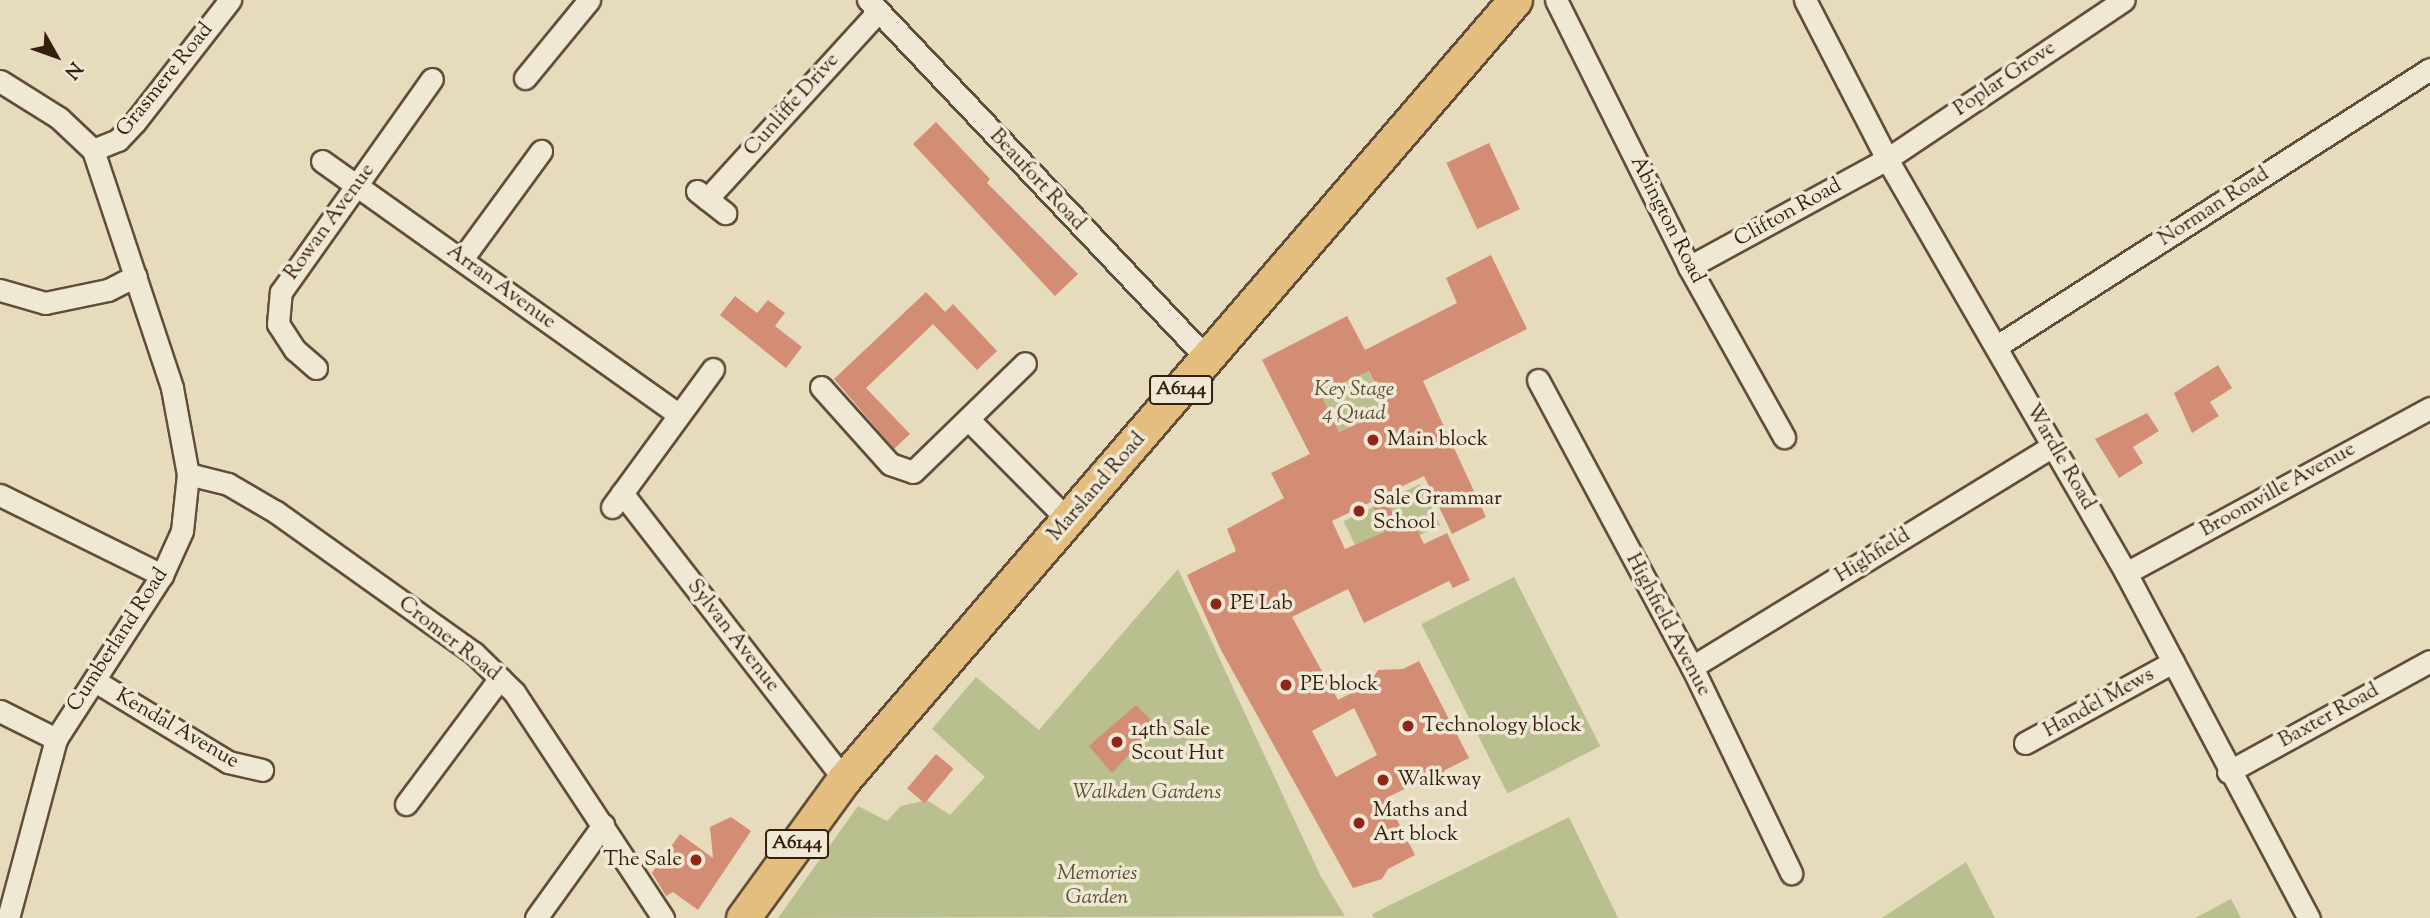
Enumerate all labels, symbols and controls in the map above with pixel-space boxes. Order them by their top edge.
street label: Grasmere Road [111,18,219,142]
north arrow [21,21,91,91]
street label: Poplar Grove [1949,36,2061,122]
street label: Cunliffe Drive [739,48,845,162]
text: N [57,55,88,84]
street label: Beaufort Road [984,124,1090,236]
street label: Abington Road [1624,152,1710,288]
street label: Rowan Avenue [279,159,381,285]
street label: Norman Road [2154,162,2274,252]
street label: Clifton Road [1730,173,1846,253]
street label: Arran Avenue [441,239,561,335]
road number: A6144 [1148,374,1214,406]
park label: Key Stage 4 Quad [1314,377,1394,427]
street label: Wardle Road [2020,399,2100,515]
street label: Marsland Road [1043,427,1151,547]
place label: Main block [1387,427,1488,453]
marker: Main block [1365,432,1381,448]
street label: Broomville Avenue [2196,437,2360,543]
place label: Sale Grammar School [1373,486,1502,536]
marker: Sale Grammar School [1351,503,1367,519]
street label: Highfield [1831,523,1915,589]
street label: Highfield Avenue [1620,549,1716,701]
street label: Cumberland Road [62,563,174,717]
street label: Sylvan Avenue [681,575,785,697]
street label: Cromer Road [393,591,505,687]
place label: PE Lab [1230,591,1293,617]
marker: PE Lab [1208,596,1224,612]
street label: Handel Mews [2039,662,2159,744]
place label: PE block [1300,672,1378,698]
marker: PE block [1278,677,1294,693]
street label: Baxter Road [2274,678,2384,754]
street label: Kendal Avenue [111,684,243,774]
place label: Technology block [1422,713,1582,739]
place label: 14th Sale Scout Hut [1131,717,1224,767]
marker: Technology block [1400,718,1416,734]
marker: 14th Sale Scout Hut [1109,734,1125,750]
place label: Walkway [1397,767,1481,793]
marker: Walkway [1375,772,1391,788]
park label: Walkden Gardens [1073,780,1221,806]
place label: Maths and Art block [1373,798,1468,848]
marker: Maths and Art block [1351,815,1367,831]
road number: A6144 [764,828,830,860]
place label: The Sale [603,847,682,873]
marker: The Sale [688,852,704,868]
park label: Memories Garden [1057,861,1137,911]

